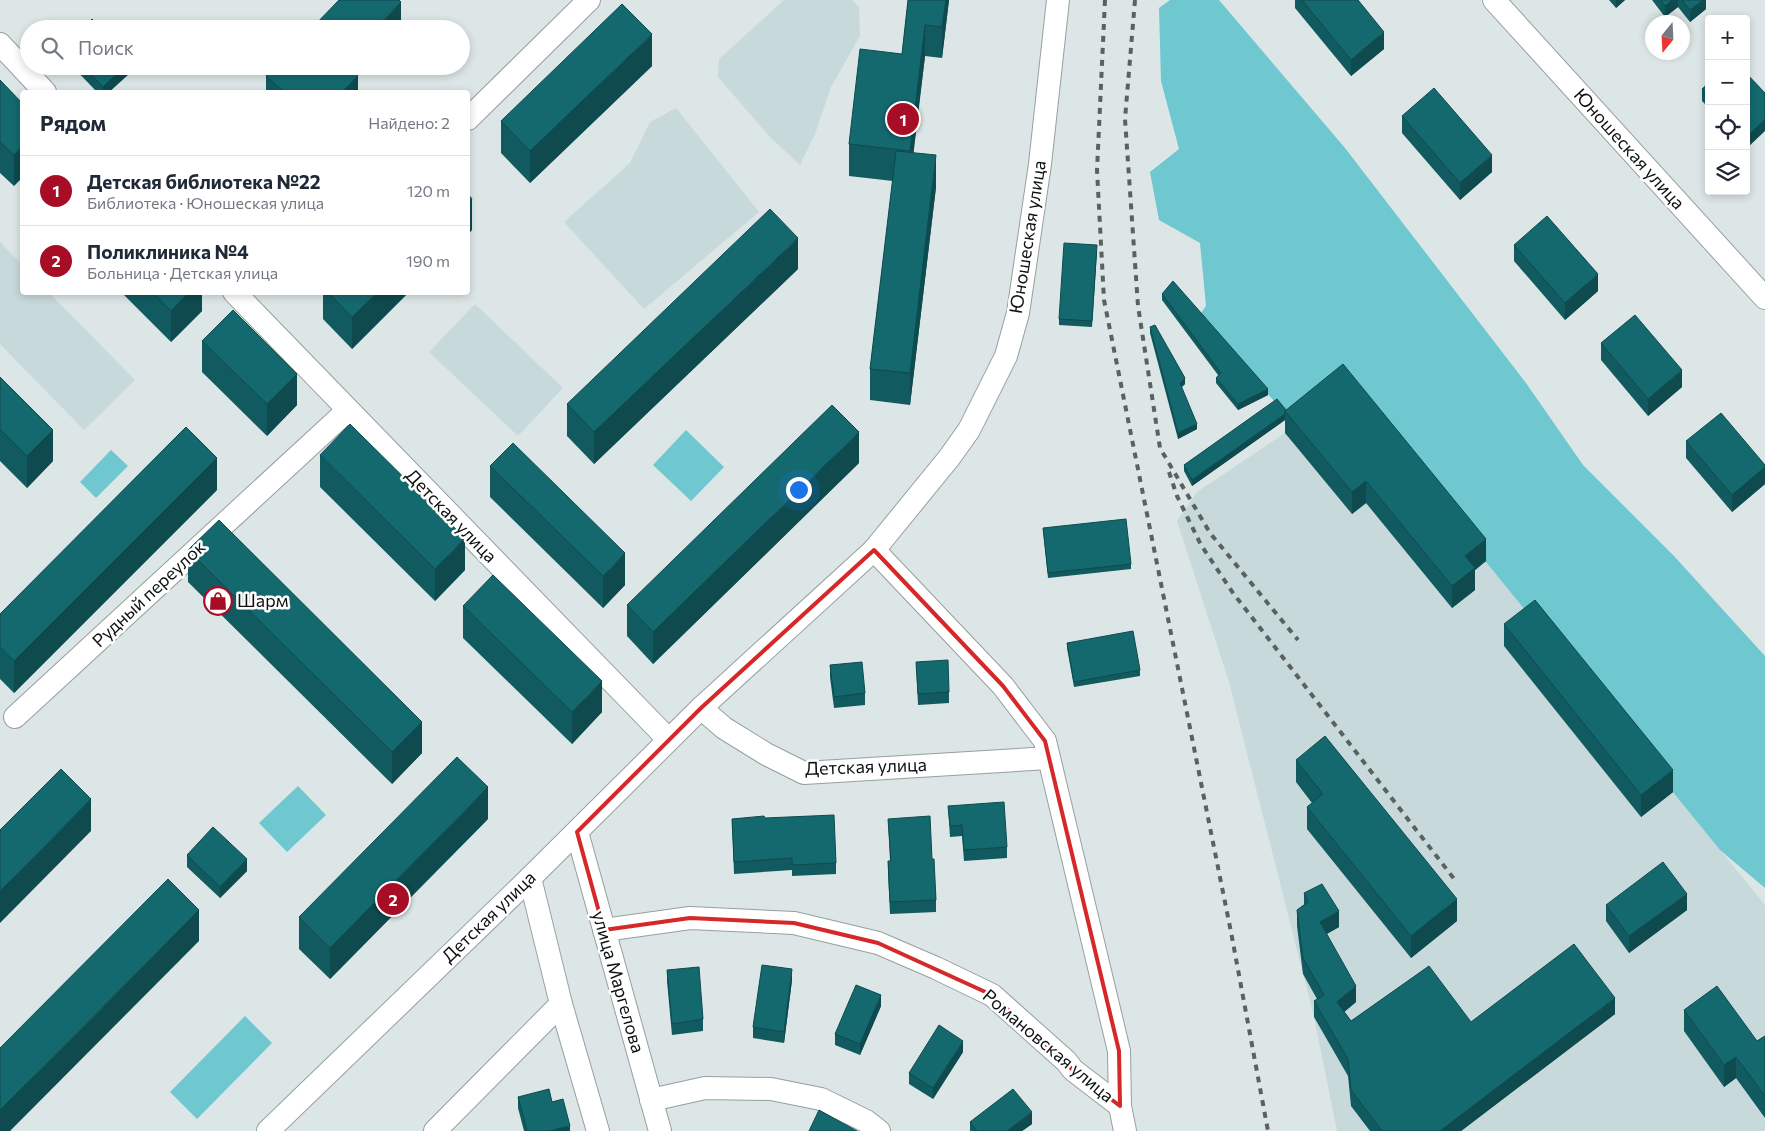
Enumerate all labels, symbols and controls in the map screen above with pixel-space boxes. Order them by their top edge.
north arrow [1645,15,1690,60]
map controls [1705,15,1750,195]
button: + [1705,15,1750,60]
search box [20,20,470,75]
icon: search [38,34,66,62]
text: Поиск [78,36,134,59]
button: − [1705,60,1750,105]
street label: Юношеская улица [1570,83,1690,213]
pin: 1 [887,100,919,138]
button: locate [1705,105,1750,150]
text: Рядом [40,110,106,135]
text: Найдено: 2 [368,113,450,132]
button: layers [1705,150,1750,195]
street label: Юношеская улица [1004,159,1050,315]
text: Детская библиотека №22 [87,170,321,193]
text: 1 [52,181,60,200]
text: 120 m [407,181,450,200]
text: Библиотека · Юношеская улица [87,193,324,212]
text: Поликлиника №4 [87,240,249,263]
text: 2 [51,251,61,270]
text: 190 m [406,251,450,270]
text: Больница · Детская улица [87,263,278,282]
street label: Детская улица [401,464,502,567]
your location [786,477,812,503]
street label: Рудный переулок [87,535,210,651]
shop icon: Шарм [203,586,233,616]
place label: Шарм [237,589,288,611]
street label: Детская улица [805,753,927,779]
street label: Детская улица [437,866,540,967]
pin: 2 [377,880,409,918]
street label: улица Маргелова [588,908,650,1055]
street label: Романовская улица [979,984,1119,1106]

